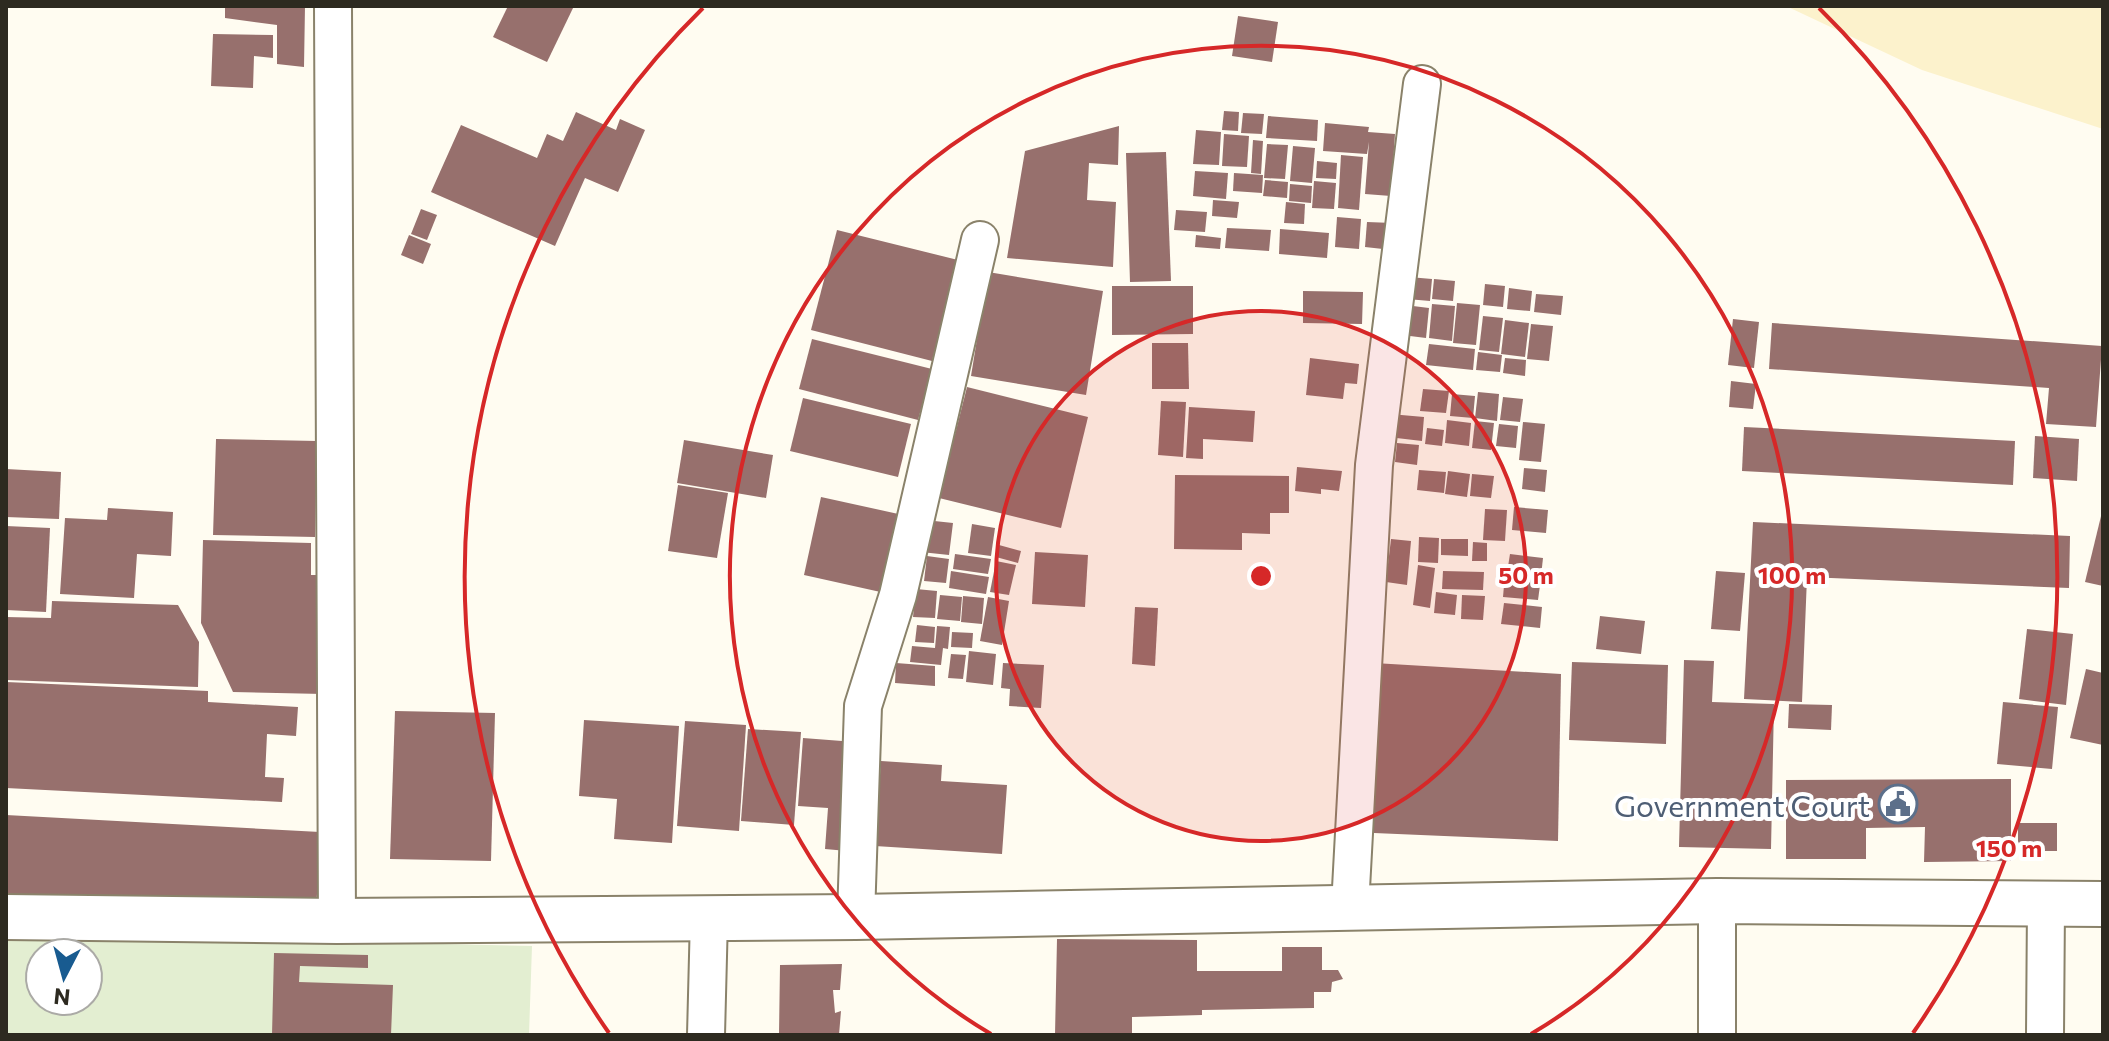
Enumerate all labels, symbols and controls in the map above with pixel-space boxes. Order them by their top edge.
text: 50 m [1498,560,1554,589]
text: 100 m [1758,560,1826,589]
centre of rings [1247,562,1275,590]
public building icon: Government Court [1877,783,1919,825]
place label: Government Court [1614,786,1870,823]
text: 150 m [1976,833,2042,862]
north arrow [24,937,104,1017]
text: N [52,983,71,1012]

